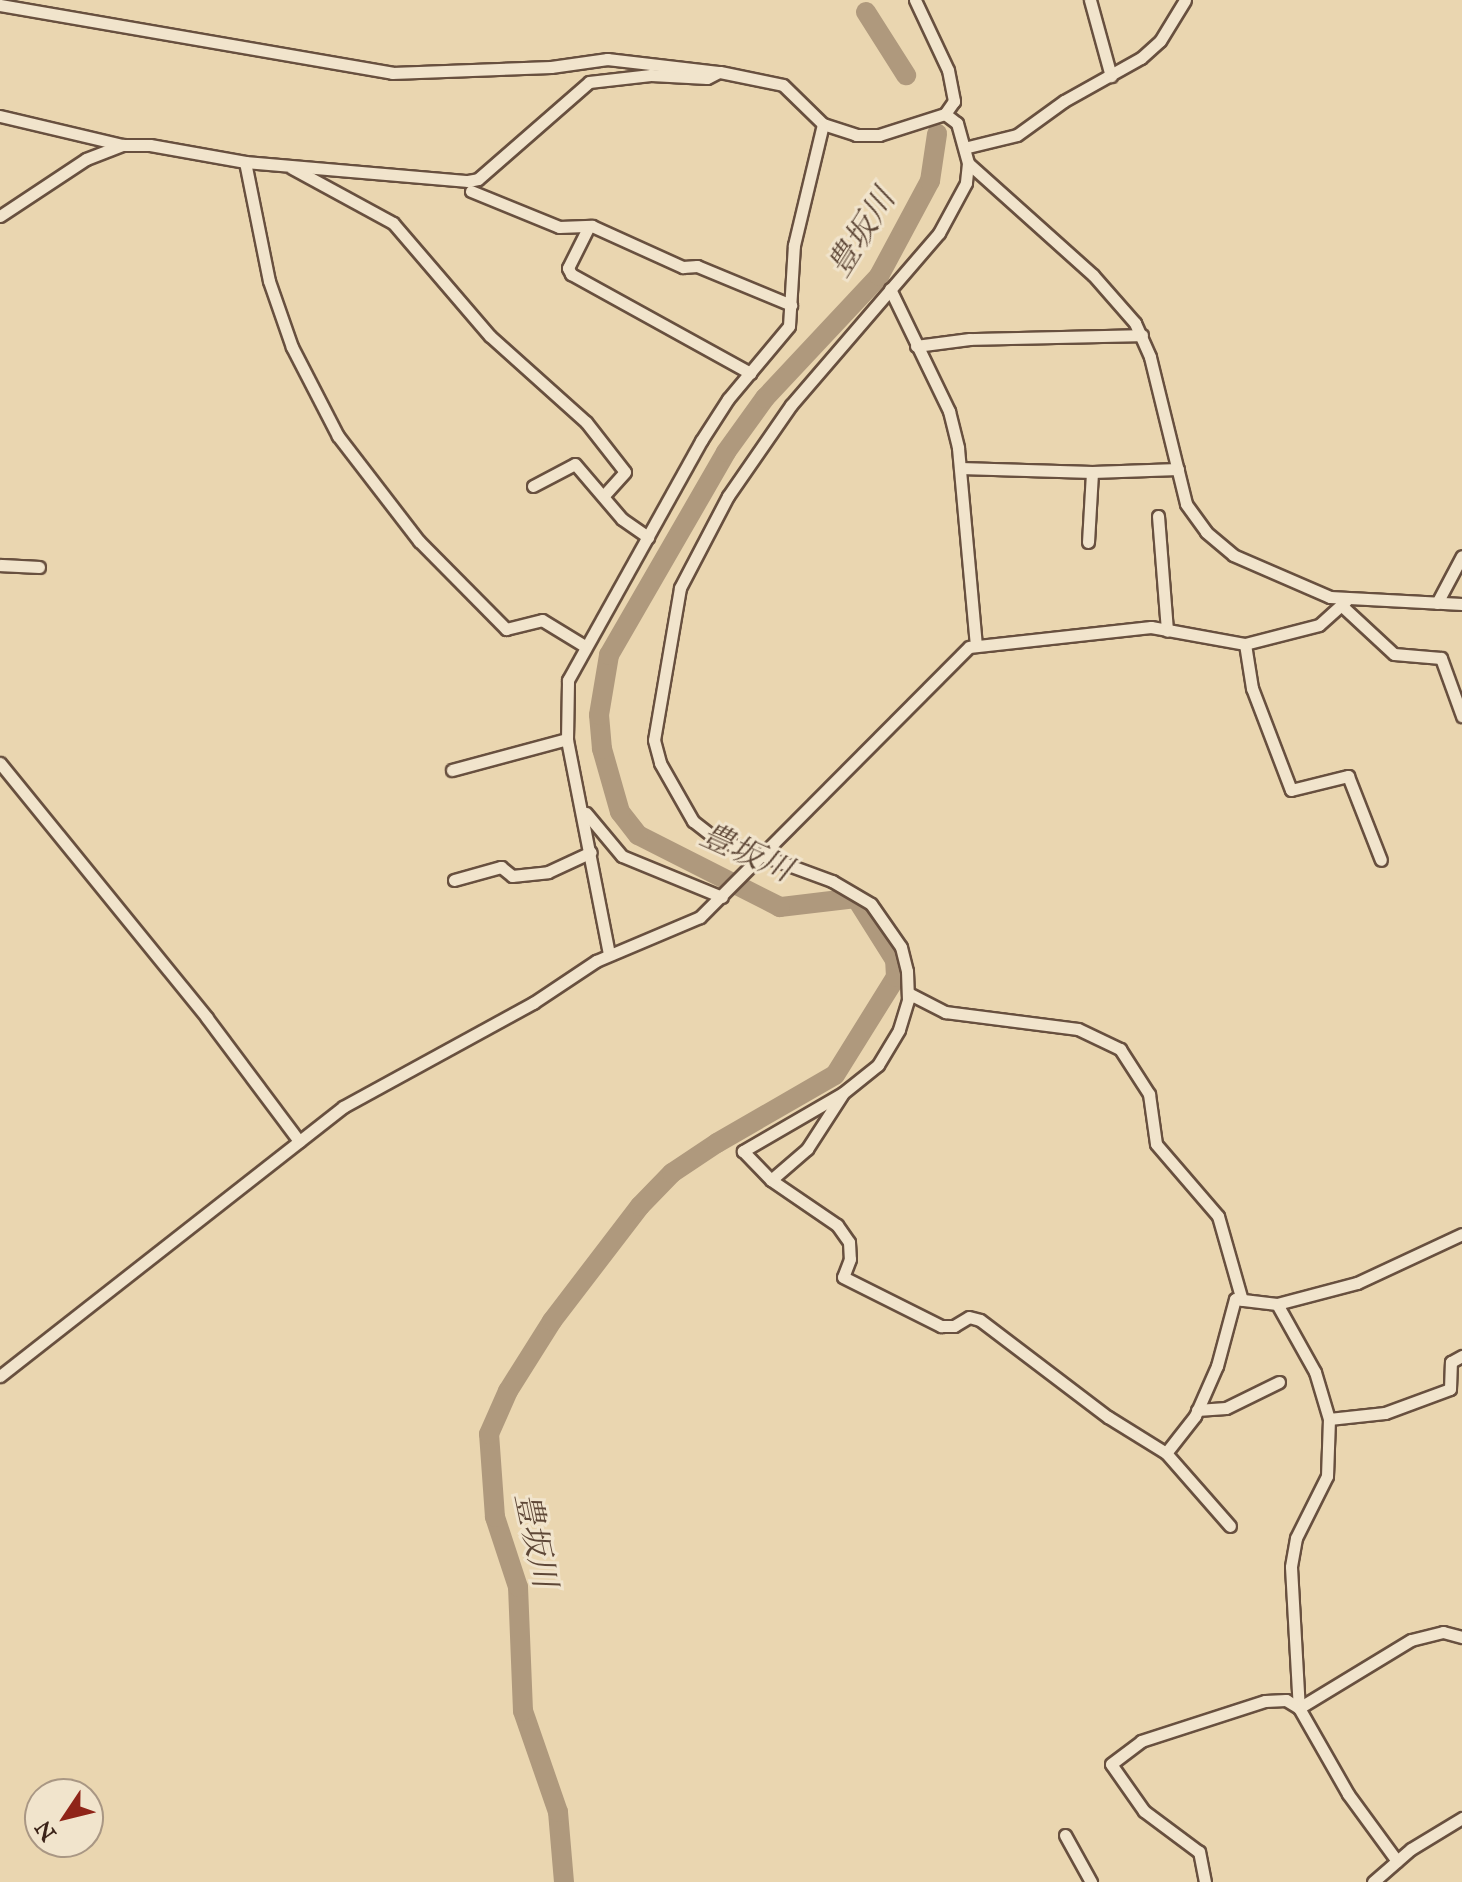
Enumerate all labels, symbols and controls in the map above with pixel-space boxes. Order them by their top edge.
water label: 豊坂川 [820,182,904,284]
water label: 豊坂川 [694,816,798,890]
water label: 豊坂川 [506,1489,564,1591]
north arrow [24,1778,104,1858]
text: N [29,1816,62,1846]

